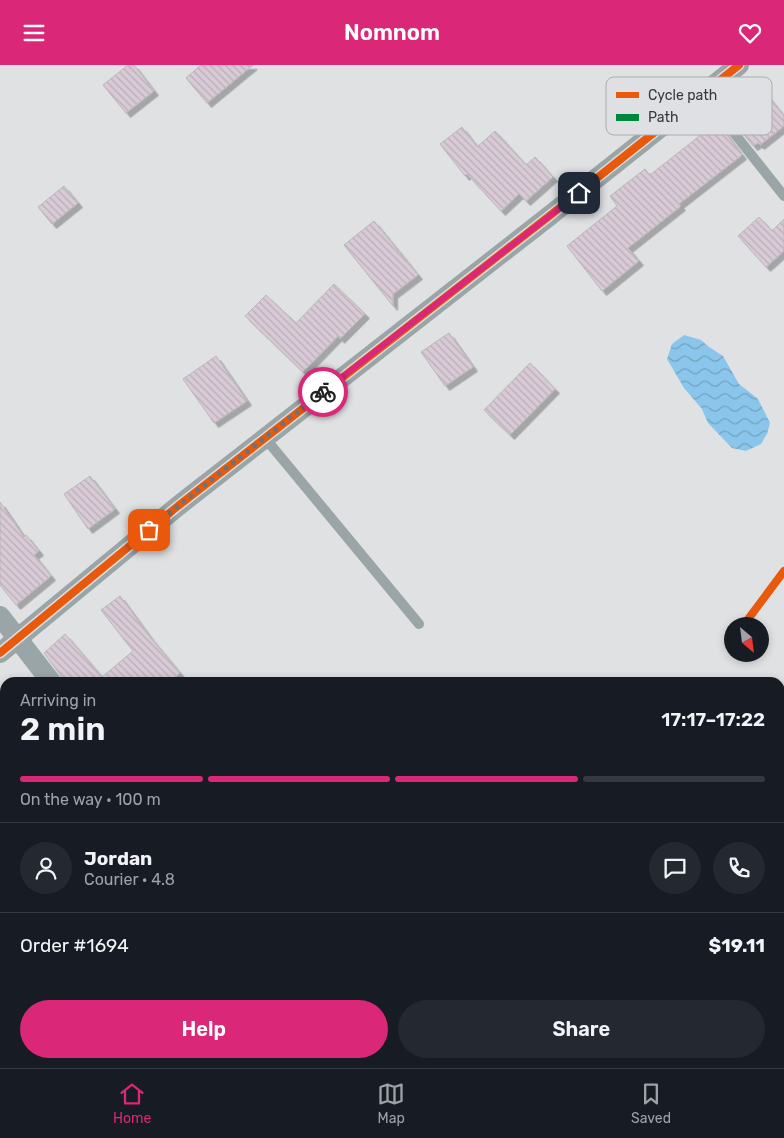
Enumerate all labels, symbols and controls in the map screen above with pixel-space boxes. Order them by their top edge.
icon: menu [20,19,48,47]
text: Nomnom [344,19,440,46]
icon: heart [736,19,764,47]
legend [606,77,772,135]
text: Cycle path [648,87,717,104]
text: Path [648,109,679,126]
pin [558,172,600,214]
icon: home [565,179,593,207]
courier [298,367,348,417]
icon: bike [309,378,337,406]
pin [128,509,170,551]
icon: bag [135,516,163,544]
north arrow [724,617,769,663]
map controls [724,617,769,662]
text: Arriving in [20,691,96,710]
text: 17:17–17:22 [661,708,765,731]
text: 2 min [20,710,105,748]
text: On the way · 100 m [20,790,161,809]
button: person [20,842,72,894]
button: chat [649,842,701,894]
button: phone [713,842,765,894]
text: Jordan [84,847,152,870]
text: Courier · 4.8 [84,870,175,889]
text: Order #1694 [20,934,129,957]
text: $19.11 [709,934,765,957]
button: Help [20,1000,388,1058]
button: Share [398,1000,765,1058]
tab: Home [113,1080,151,1127]
tab: Map [377,1080,405,1127]
tab: Saved [631,1080,671,1127]

